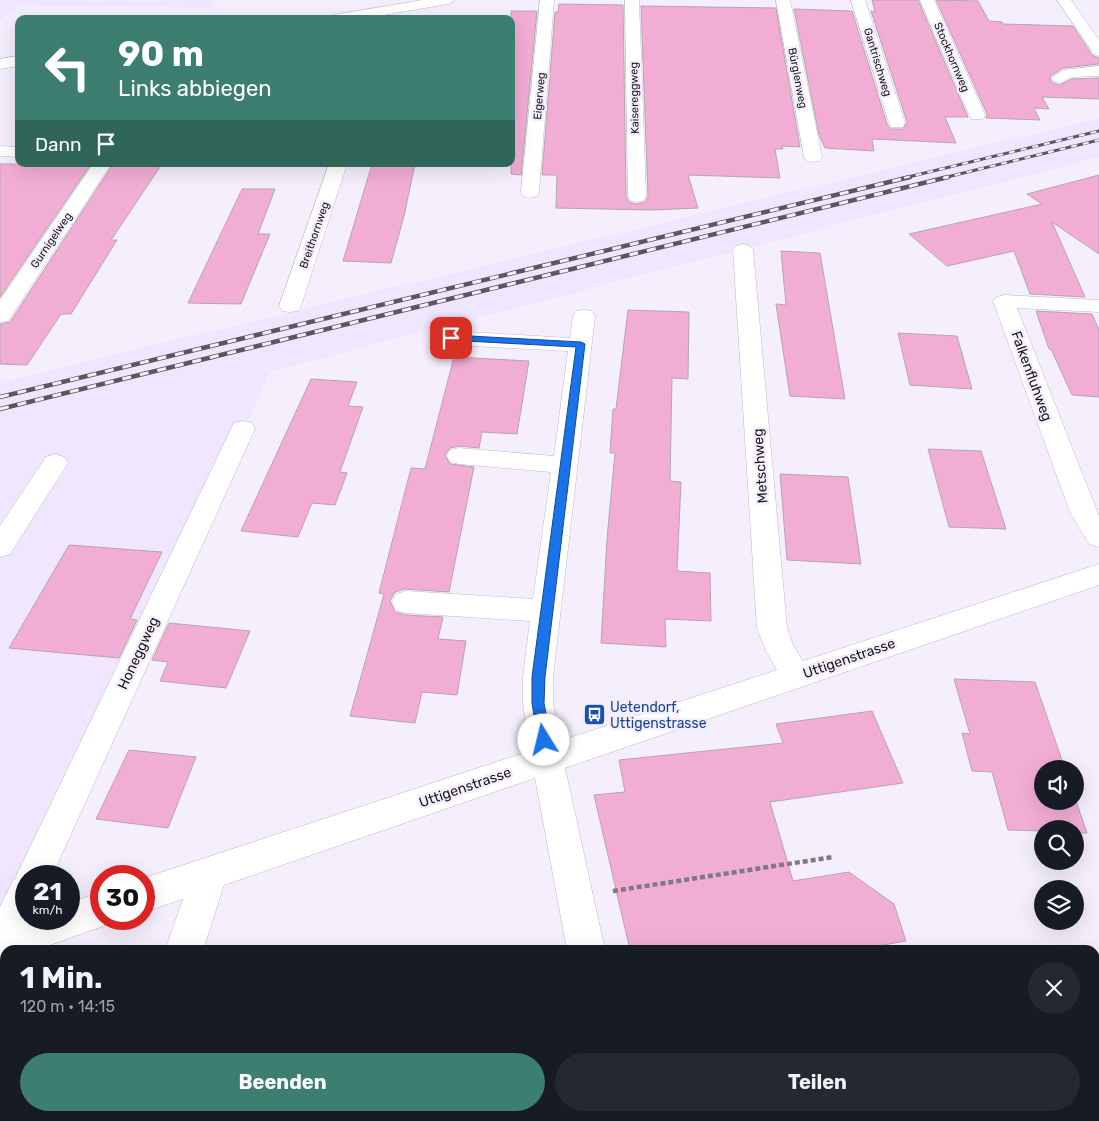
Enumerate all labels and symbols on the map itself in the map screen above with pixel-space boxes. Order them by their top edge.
street label: Stockhornweg [931,20,972,94]
street label: Gantrischweg [861,26,894,98]
street label: Bürglenweg [785,47,810,109]
street label: Kaisereggweg [627,62,642,134]
street label: Eigerweg [531,72,548,120]
street label: Breithornweg [297,200,332,270]
street label: Gurnigelweg [28,210,75,271]
pin [430,317,472,359]
street label: Falkenfluhweg [1007,329,1056,423]
street label: Metschweg [749,428,772,504]
street label: Honeggweg [114,614,163,692]
street label: Uttigenstrasse [801,635,898,682]
place label: Uetendorf, Uttigenstrasse [610,699,707,732]
bus stop icon: Uetendorf, Uttigenstrasse [582,703,606,727]
position arrow [517,713,569,765]
street label: Uttigenstrasse [417,764,514,811]
speed limit sign: 30 [90,865,155,930]

